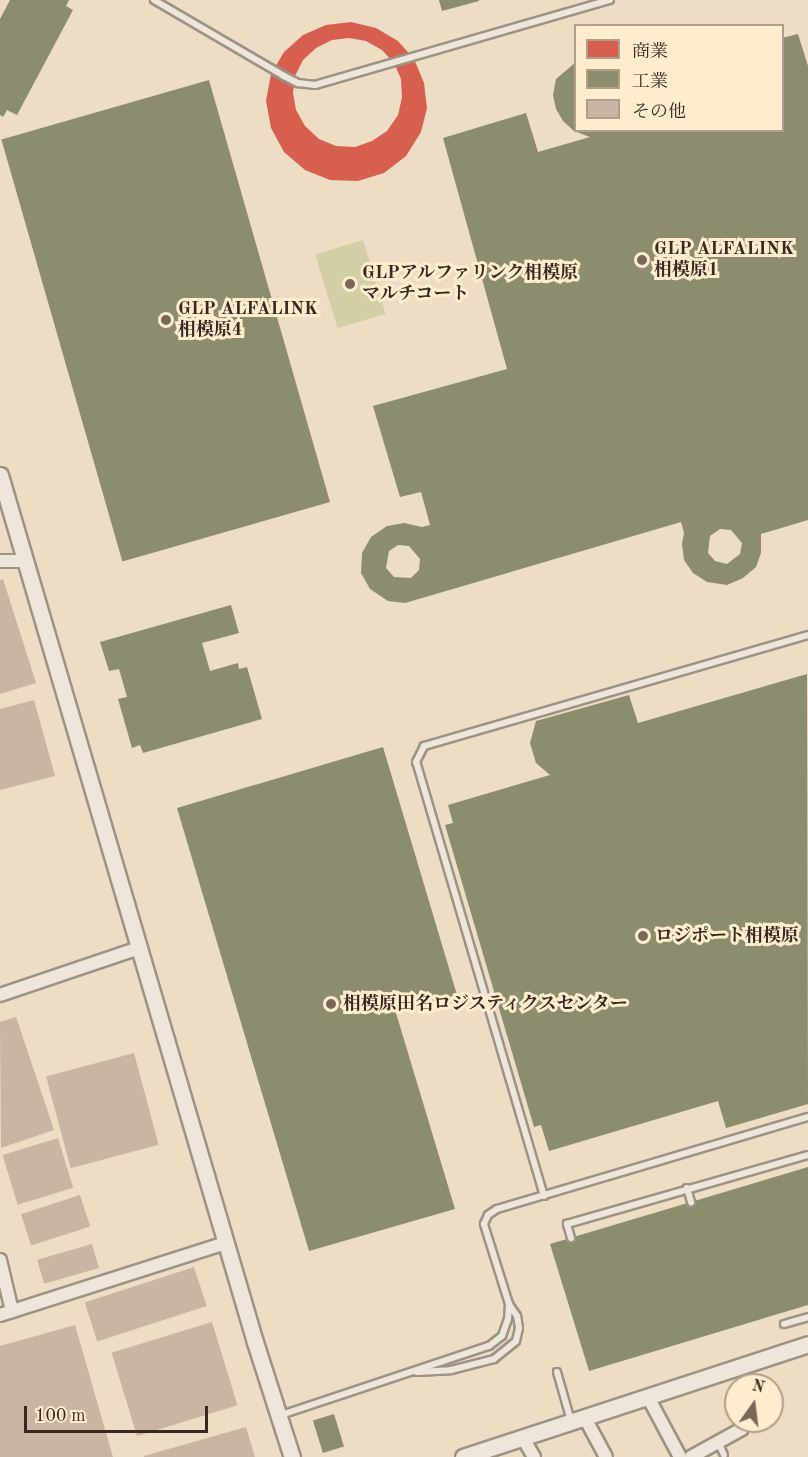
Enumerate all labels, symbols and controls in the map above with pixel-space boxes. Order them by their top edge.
legend [574,24,784,132]
text: 商業 [632,43,668,61]
text: 工業 [632,73,668,91]
text: その他 [632,103,686,121]
place label: GLP ALFALINK 相模原1 [654,239,794,282]
marker: GLP ALFALINK 相模原1 [635,253,649,267]
place label: GLPアルファリンク相模原 マルチコート [362,263,580,306]
marker: GLPアルファリンク相模原 マルチコート [343,277,357,291]
place label: GLP ALFALINK 相模原4 [178,299,318,342]
marker: GLP ALFALINK 相模原4 [159,313,173,327]
place label: ロジポート相模原 [655,925,799,947]
marker: ロジポート相模原 [636,929,650,943]
place label: 相模原田名ロジスティクスセンター [343,993,631,1015]
marker: 相模原田名ロジスティクスセンター [324,997,338,1011]
north arrow [724,1373,784,1433]
text: N [750,1378,766,1397]
scale bar [27,1394,212,1432]
text: 100 m [35,1407,86,1425]

